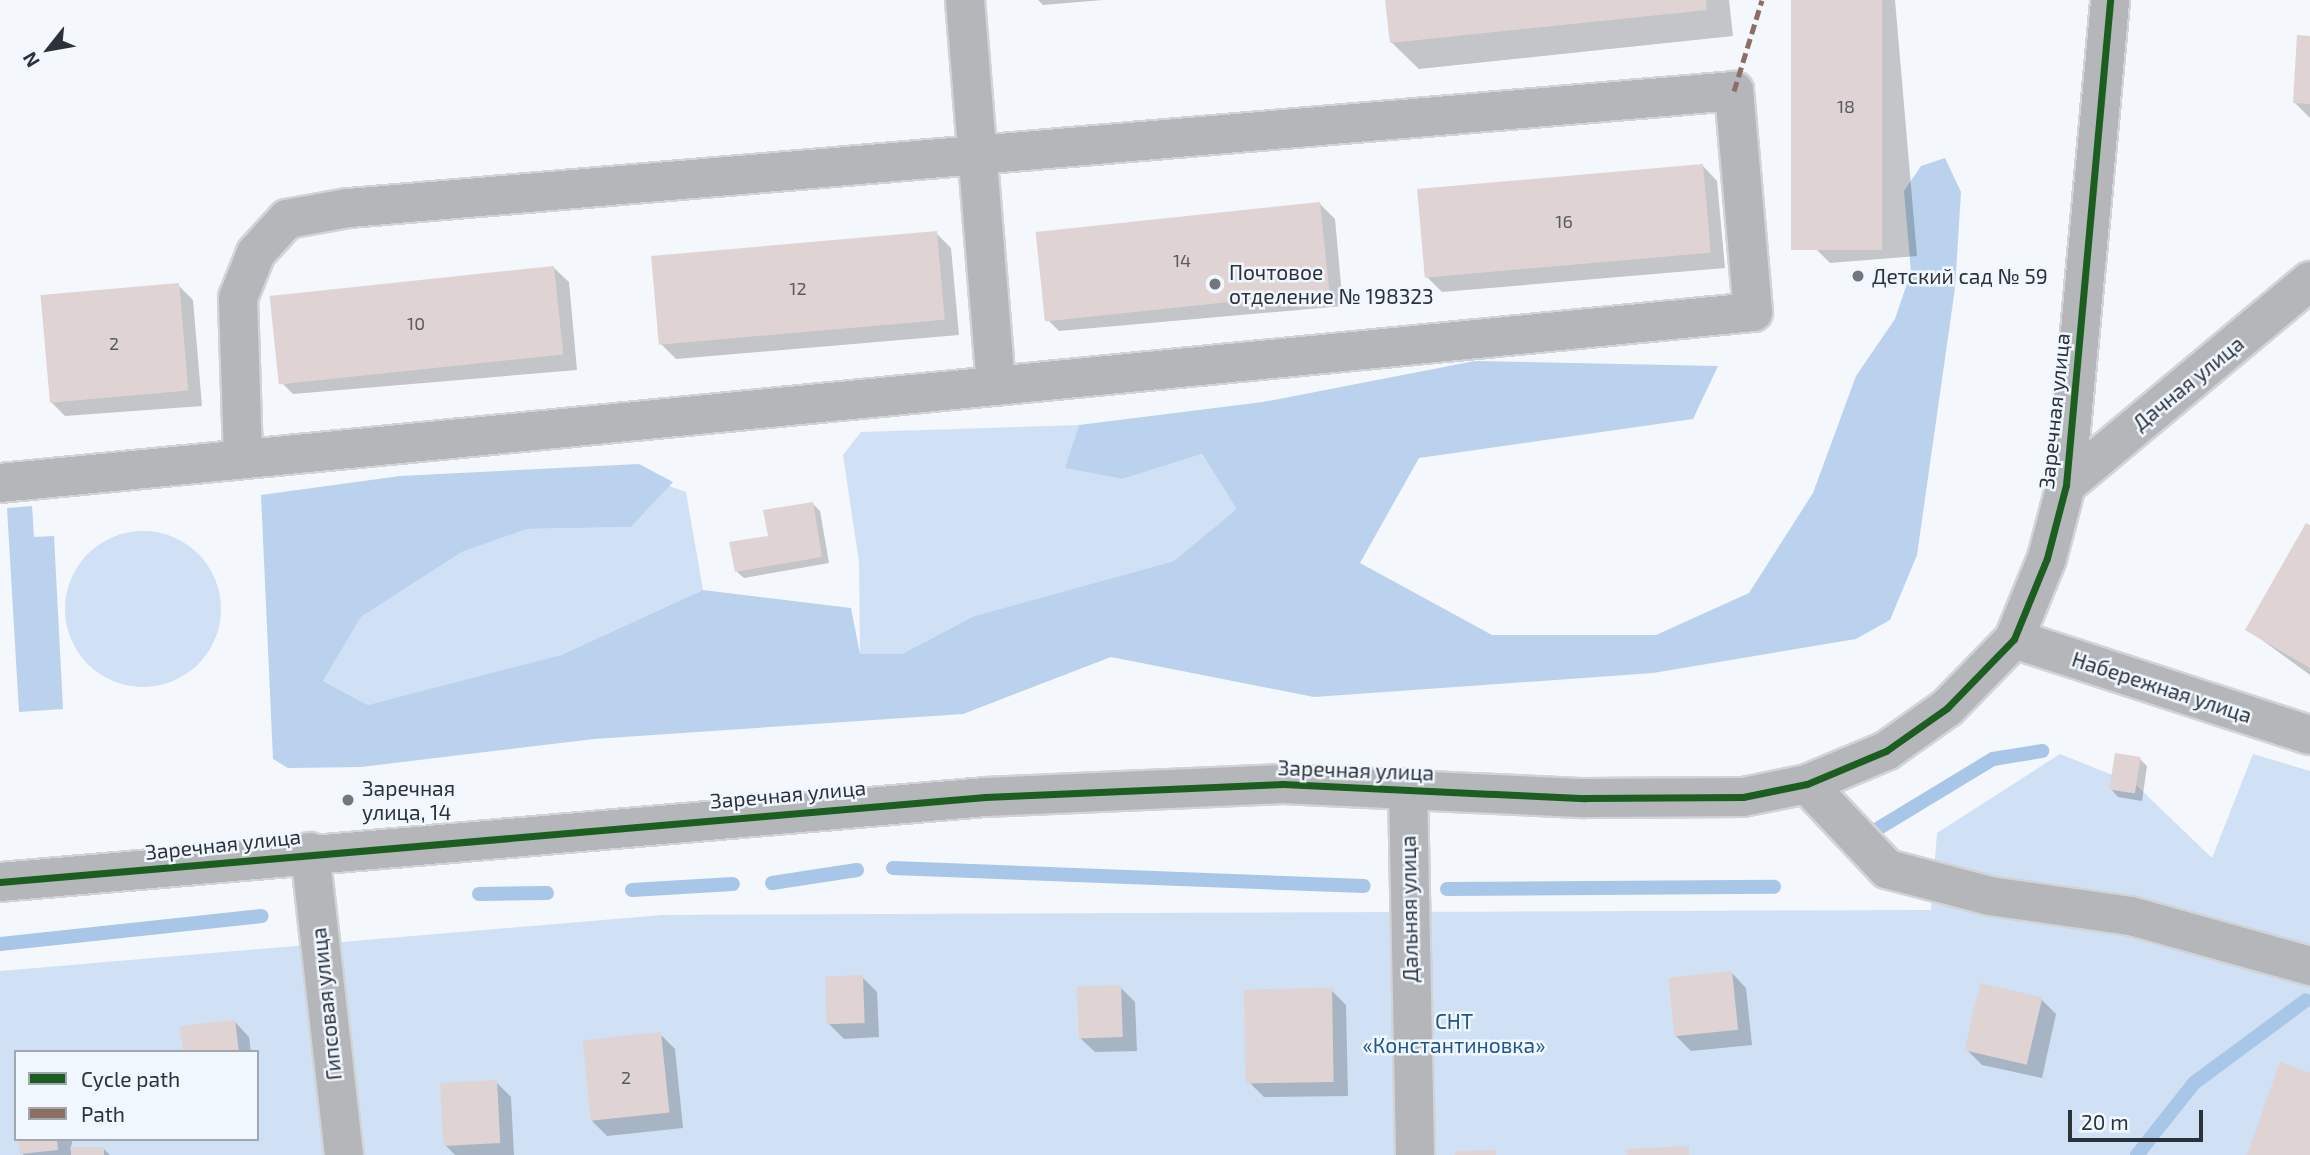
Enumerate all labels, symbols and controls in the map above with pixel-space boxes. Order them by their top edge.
north arrow [14,14,84,84]
text: N [17,48,44,72]
house number: 18 [1837,95,1855,117]
house number: 16 [1555,210,1573,232]
house number: 14 [1173,249,1191,271]
place label: Почтовое отделение № 198323 [1229,259,1434,309]
place label: Детский сад № 59 [1872,263,2048,289]
marker: Детский сад № 59 [1850,268,1866,284]
marker: Почтовое отделение № 198323 [1207,276,1223,292]
house number: 12 [789,277,807,299]
house number: 10 [407,312,425,334]
street label: Дачная улица [2127,330,2249,436]
house number: 2 [109,332,119,354]
street label: Заречная улица [2033,332,2075,490]
street label: Набережная улица [2069,646,2255,728]
street label: Заречная улица [1277,755,1435,785]
place label: Заречная улица, 14 [362,775,455,825]
street label: Заречная улица [709,775,867,813]
marker: Заречная улица, 14 [340,792,356,808]
street label: Заречная улица [144,823,302,865]
street label: Дальняя улица [1395,835,1423,983]
street label: Гипсовая улица [305,926,347,1082]
park label: СНТ «Константиновка» [1363,1008,1545,1058]
legend [14,1050,259,1141]
text: Cycle path [81,1066,180,1091]
house number: 2 [621,1066,631,1088]
scale bar [2072,1096,2207,1140]
text: Path [81,1101,125,1126]
text: 20 m [2081,1109,2129,1134]

